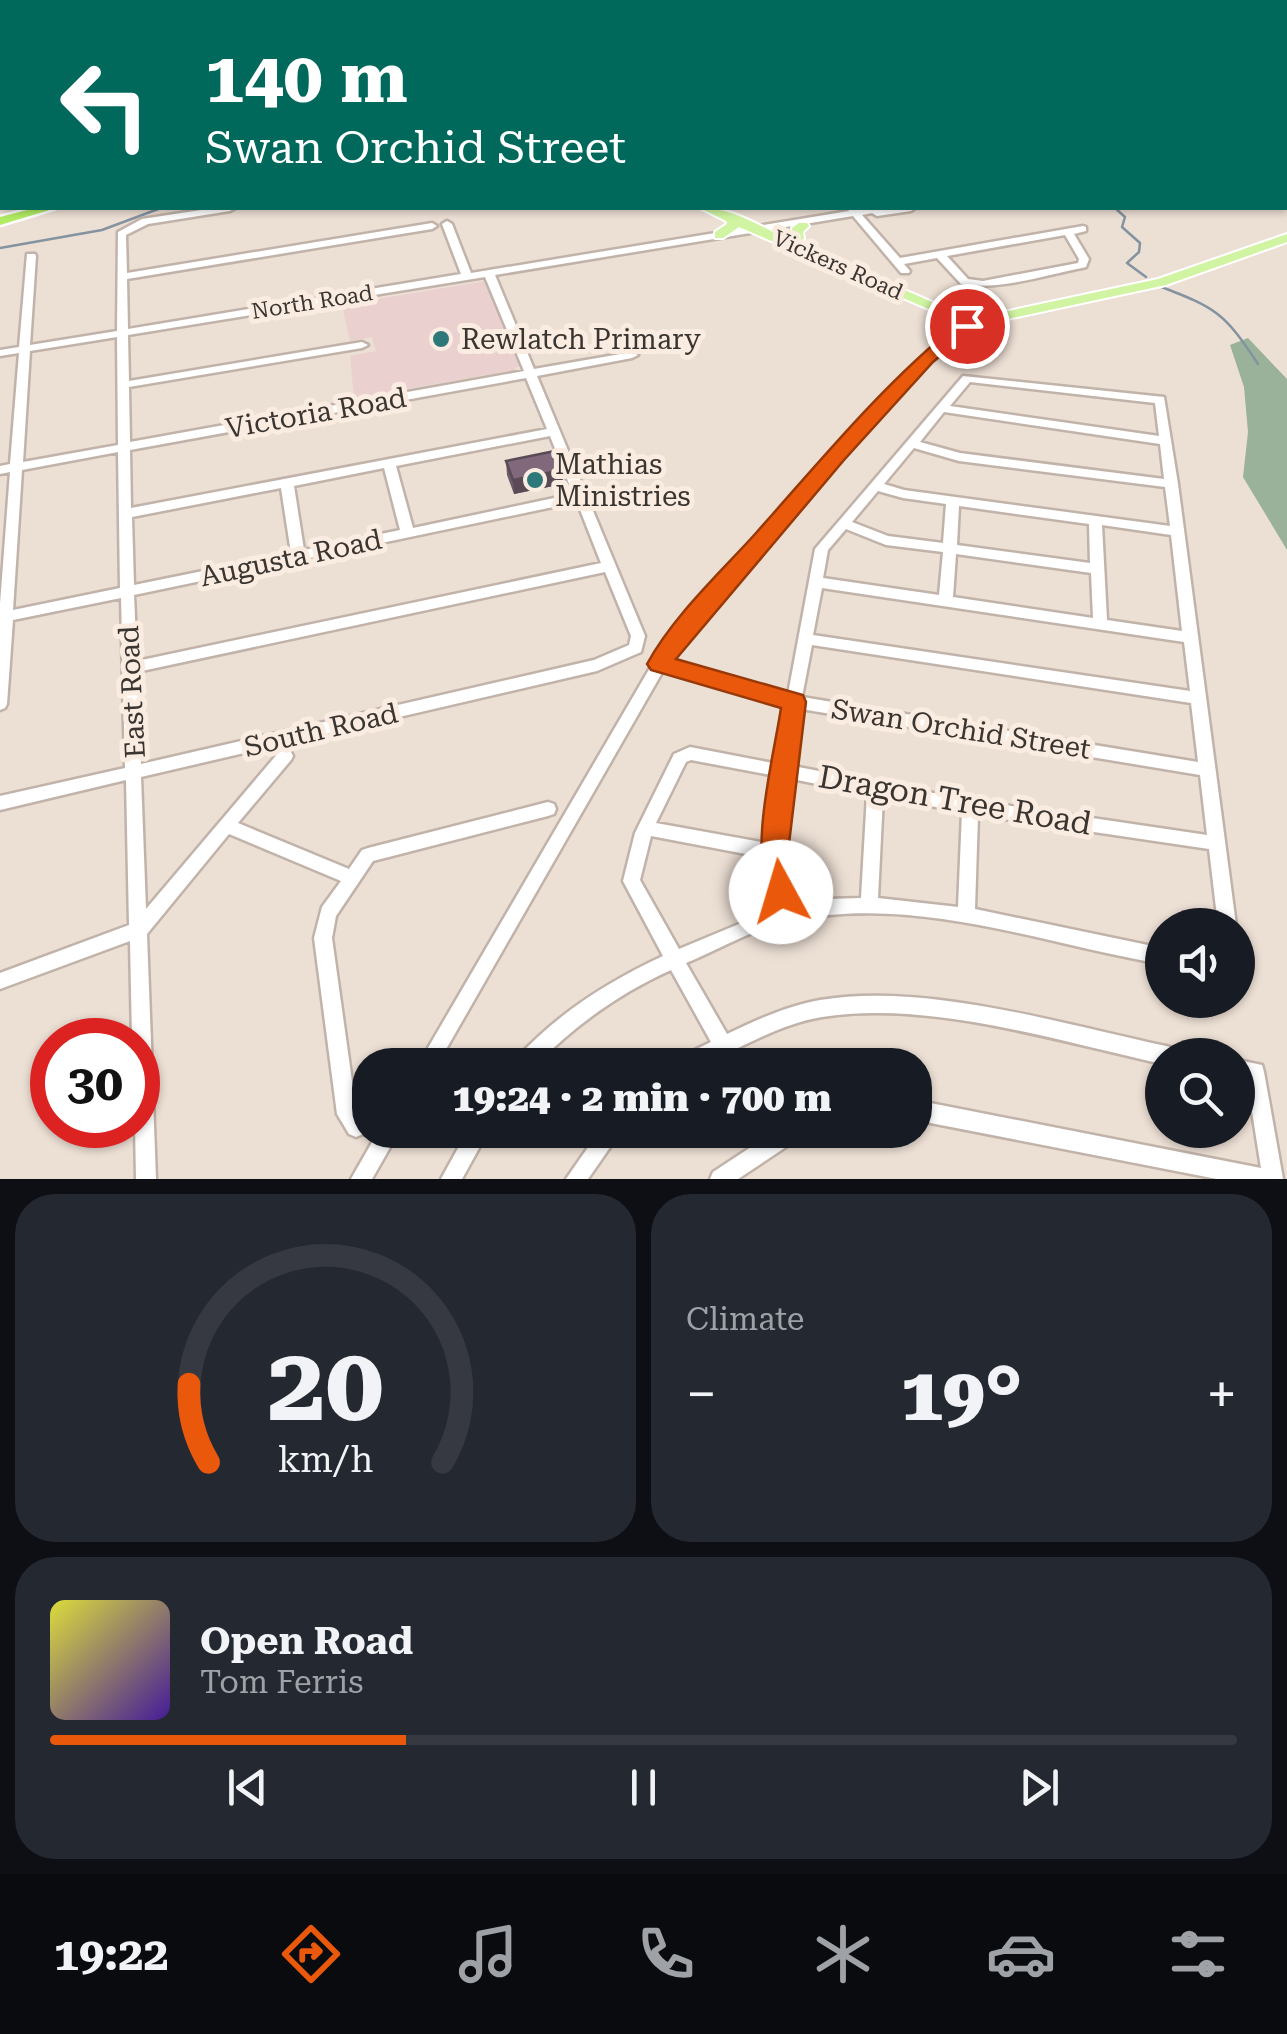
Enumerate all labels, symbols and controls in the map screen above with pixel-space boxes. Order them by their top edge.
text: 140 m [205,37,408,119]
icon: left [40,40,170,170]
text: Swan Orchid Street [205,121,626,174]
street label: Vickers Road [769,225,907,305]
street label: North Road [250,280,374,324]
pin [925,284,1010,369]
icon: arrive [940,299,995,354]
place label: Rewlatch Primary [461,323,701,356]
marker: Rewlatch Primary [430,328,452,350]
street label: Victoria Road [223,381,409,445]
place label: Mathias Ministries [555,448,691,513]
marker: Mathias Ministries [524,469,546,491]
street label: Augusta Road [197,523,385,593]
street label: East Road [112,625,152,759]
street label: Swan Orchid Street [829,692,1093,766]
street label: South Road [241,696,401,764]
street label: Dragon Tree Road [815,757,1095,843]
position arrow [729,840,833,944]
map controls [1145,908,1255,1148]
button: sound [1145,908,1255,1018]
speed limit sign: 30 [30,1018,160,1148]
button: search [1145,1038,1255,1148]
text: 19:24 · 2 min · 700 m [452,1076,832,1120]
text: Climate [686,1300,804,1338]
text: 20 [267,1324,384,1445]
text: 19° [901,1350,1022,1438]
text: − [686,1362,717,1426]
text: + [1206,1362,1237,1426]
text: km/h [278,1439,373,1481]
text: Open Road [200,1619,413,1663]
text: Tom Ferris [200,1663,363,1701]
icon: previous [220,1760,275,1815]
icon: pause [616,1760,671,1815]
icon: next [1012,1760,1067,1815]
icon: directions [276,1919,346,1989]
icon: music [453,1919,523,1989]
icon: phone [631,1919,701,1989]
icon: climate [808,1919,878,1989]
icon: car [986,1919,1056,1989]
icon: filters [1163,1919,1233,1989]
text: 19:22 [54,1928,169,1981]

